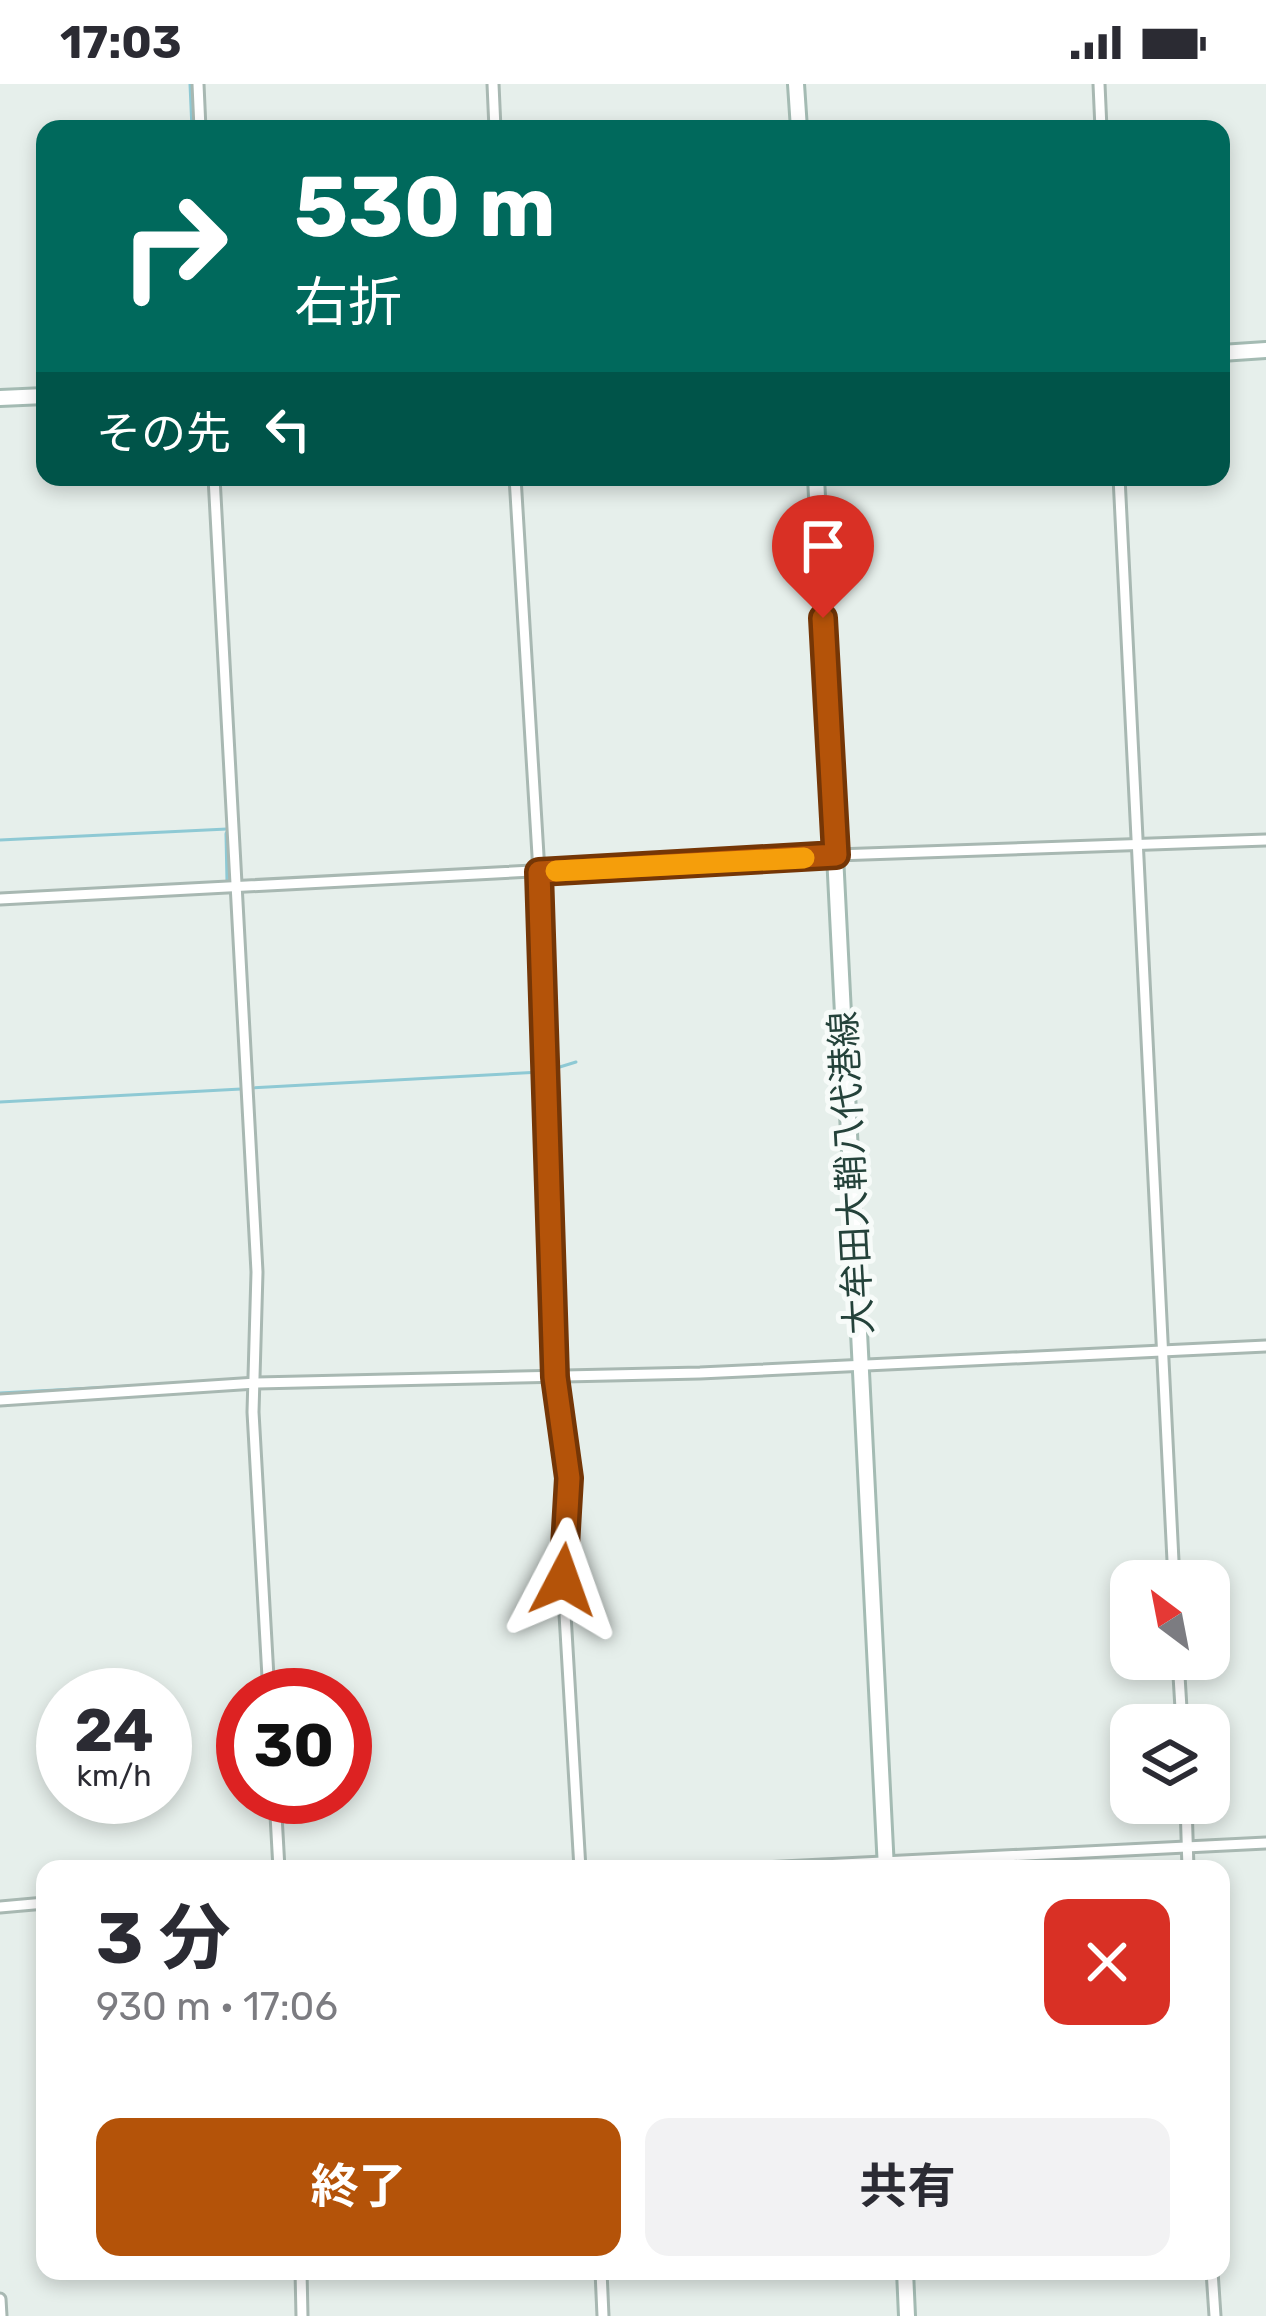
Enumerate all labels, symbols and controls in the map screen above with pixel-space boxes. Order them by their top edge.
text: 17:03 [60,16,182,69]
text: 530 m [294,157,556,257]
icon: right [96,168,252,324]
text: 右折 [294,271,402,335]
icon: left [255,396,321,462]
text: その先 [96,407,231,460]
pin [772,495,874,618]
icon: arrive [790,513,856,579]
street label: 大牟田大鞘八代港線 [821,1010,881,1336]
position arrow [500,1517,626,1643]
north arrow [1110,1560,1230,1680]
map controls [1110,1560,1230,1824]
speed limit sign: 30 [216,1668,372,1824]
text: 24 [74,1695,154,1766]
button: layers [1110,1704,1230,1824]
text: km/h [77,1758,151,1794]
text: 3 分 [96,1896,231,1981]
button: close [1044,1899,1170,2025]
text: 930 m · 17:06 [96,1984,338,2030]
button: 終了 [96,2118,621,2256]
button: 共有 [645,2118,1170,2256]

